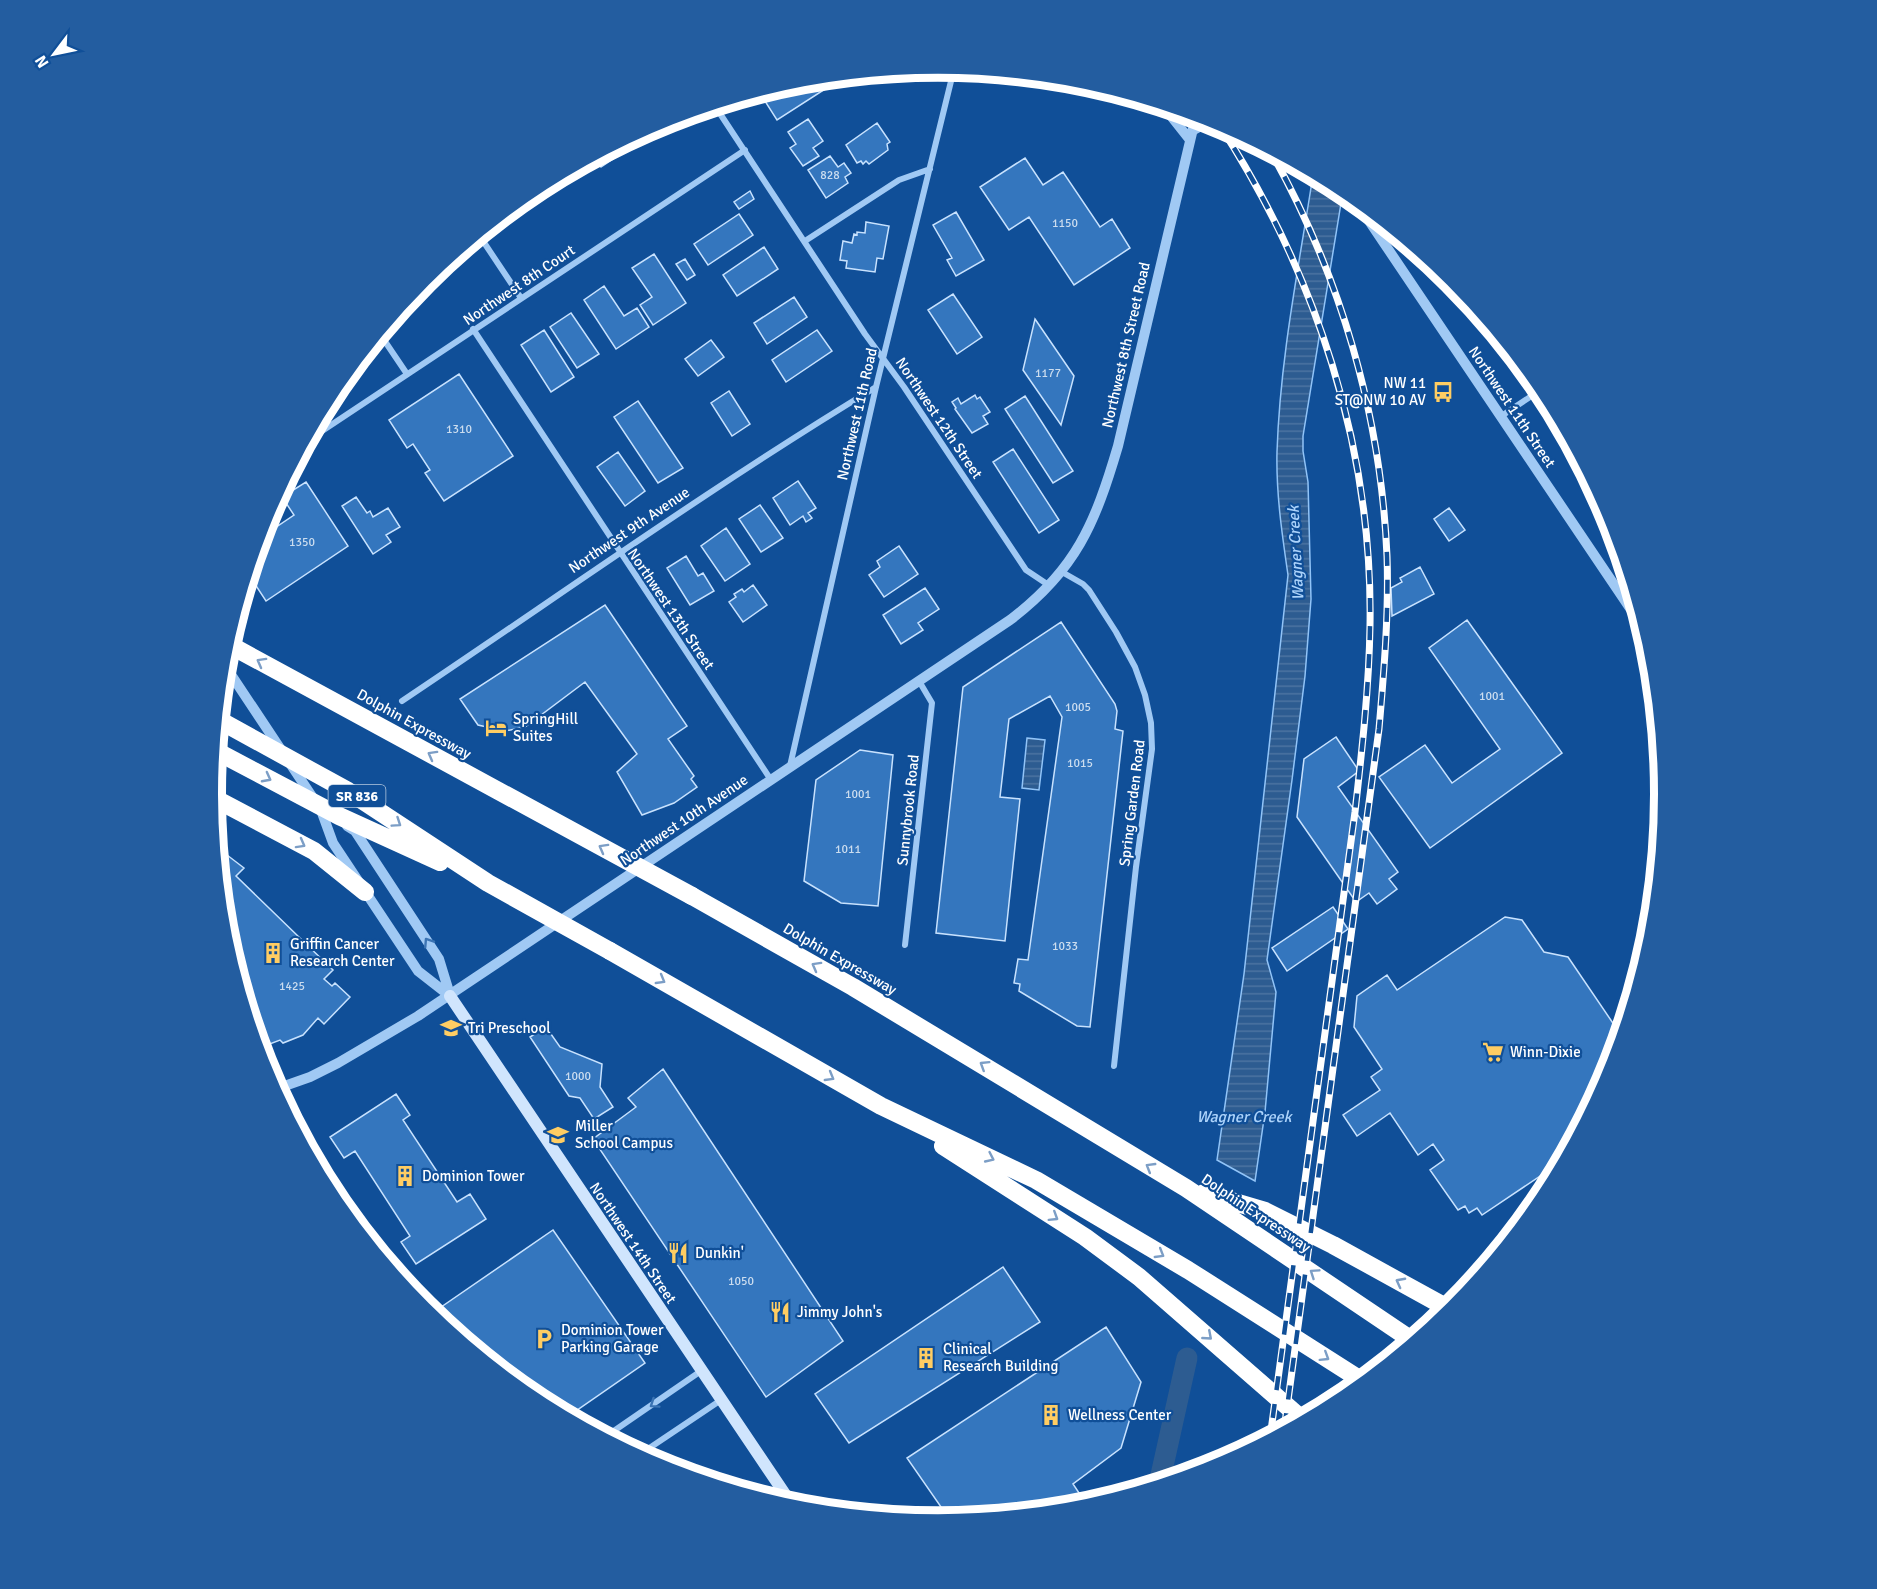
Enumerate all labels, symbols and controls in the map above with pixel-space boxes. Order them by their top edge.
north arrow [24,24,84,84]
text: N [31,51,54,71]
house number: 828 [820,168,840,183]
house number: 1150 [1052,216,1078,231]
street label: Northwest 8th Court [460,241,578,329]
street label: Northwest 8th Street Road [1098,260,1154,430]
street label: Northwest 11th Street [1465,343,1559,471]
street label: Northwest 11th Road [833,346,881,482]
street label: Northwest 12th Street [892,354,986,482]
house number: 1177 [1035,366,1061,381]
place label: NW 11 ST@NW 10 AV [1335,374,1426,409]
bus stop icon: NW 11 ST@NW 10 AV [1431,380,1455,404]
house number: 1310 [446,422,472,437]
street label: Northwest 9th Avenue [565,483,693,577]
water label: Wagner Creek [1283,503,1308,601]
house number: 1350 [289,535,315,550]
street label: Northwest 13th Street [624,545,718,673]
one-way arrow [257,658,267,669]
street label: Dolphin Expressway [354,685,474,763]
house number: 1001 [1479,689,1505,704]
house number: 1005 [1065,700,1091,715]
place label: SpringHill Suites [513,710,578,745]
hotel icon: SpringHill Suites [484,716,508,740]
street label: Spring Garden Road [1115,739,1149,867]
one-way arrow [428,751,438,762]
street label: Sunnybrook Road [893,754,923,866]
house number: 1015 [1067,756,1093,771]
one-way arrow [261,771,272,782]
street label: Northwest 10th Avenue [617,771,751,869]
road number: SR 836 [328,785,386,807]
house number: 1001 [845,787,871,802]
one-way arrow [390,816,401,827]
one-way arrow [294,837,305,848]
house number: 1011 [835,842,861,857]
one-way arrow [599,844,610,855]
street label: Dolphin Expressway [780,919,900,999]
place label: Griffin Cancer Research Center [290,935,395,970]
one-way arrow [424,938,435,949]
house number: 1033 [1052,939,1078,954]
building icon: Griffin Cancer Research Center [261,941,285,965]
one-way arrow [812,962,822,973]
one-way arrow [654,973,665,984]
house number: 1425 [279,979,305,994]
school or university icon: Tri Preschool [439,1016,463,1040]
place label: Tri Preschool [468,1019,551,1037]
supermarket icon: Winn-Dixie [1481,1040,1505,1064]
place label: Winn-Dixie [1510,1043,1581,1061]
one-way arrow [980,1061,990,1073]
house number: 1000 [565,1069,591,1084]
one-way arrow [824,1070,834,1081]
water label: Wagner Creek [1197,1107,1293,1127]
place label: Miller School Campus [575,1117,674,1152]
school or university icon: Miller School Campus [546,1123,570,1147]
one-way arrow [984,1151,995,1163]
one-way arrow [1146,1162,1156,1174]
building icon: Dominion Tower [393,1164,417,1188]
place label: Dominion Tower [422,1167,525,1185]
street label: Dolphin Expressway [1198,1170,1314,1256]
street label: Northwest 14th Street [586,1179,680,1307]
one-way arrow [1048,1209,1058,1221]
restaurant icon: Dunkin' [666,1241,690,1265]
place label: Dunkin' [695,1244,744,1262]
one-way arrow [1154,1246,1164,1258]
one-way arrow [1309,1269,1320,1280]
house number: 1050 [728,1274,754,1289]
one-way arrow [1396,1278,1406,1289]
restaurant icon: Jimmy John's [768,1300,792,1324]
place label: Jimmy John's [797,1303,883,1321]
place label: Dominion Tower Parking Garage [561,1321,664,1356]
parking icon: Dominion Tower Parking Garage [532,1327,556,1351]
one-way arrow [1201,1329,1212,1340]
place label: Clinical Research Building [943,1340,1059,1375]
building icon: Clinical Research Building [914,1346,938,1370]
one-way arrow [1319,1350,1330,1361]
one-way arrow [649,1397,660,1408]
building icon: Wellness Center [1039,1403,1063,1427]
place label: Wellness Center [1068,1406,1172,1424]

